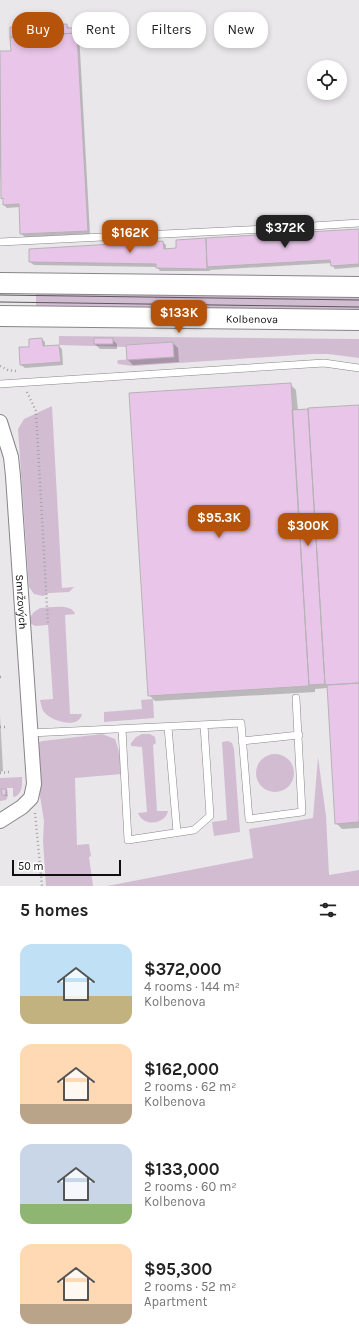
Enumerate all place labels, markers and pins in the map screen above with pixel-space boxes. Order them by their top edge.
pin: $372K [257,215,313,249]
pin: $162K [102,220,158,254]
pin: $133K [151,300,207,334]
pin: $95.3K [186,505,252,539]
pin: $300K [280,513,336,547]

